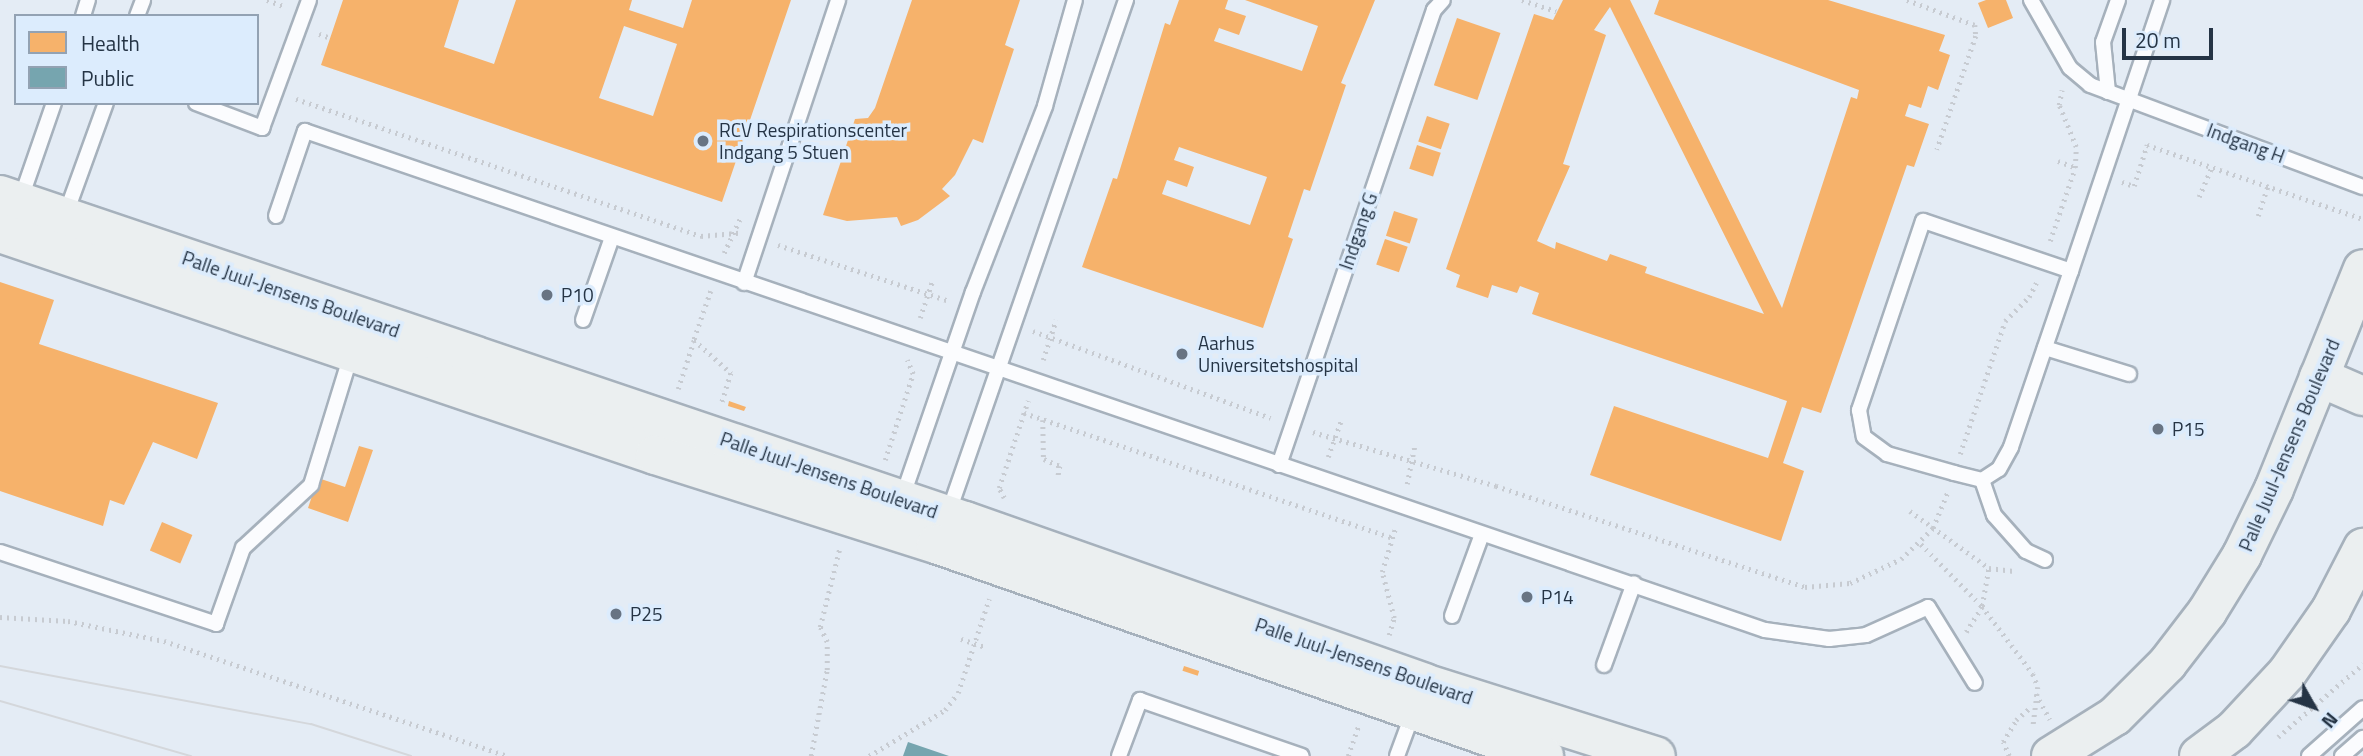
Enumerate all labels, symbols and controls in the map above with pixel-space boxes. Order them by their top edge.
legend [14,14,259,105]
scale bar [2125,14,2216,58]
text: 20 m [2135,24,2181,56]
text: Health [81,27,140,59]
text: Public [81,62,134,94]
street label: Indgang H [2204,118,2288,168]
place label: RCV Respirationscenter Indgang 5 Stuen [719,119,907,163]
marker: RCV Respirationscenter Indgang 5 Stuen [693,131,713,151]
street label: Indgang G [1334,189,1382,273]
street label: Palle Juul-Jensens Boulevard [179,246,403,342]
place label: P10 [561,284,594,306]
marker: P10 [539,287,555,303]
place label: Aarhus Universitetshospital [1198,332,1358,376]
street label: Palle Juul-Jensens Boulevard [2234,335,2344,555]
marker: Aarhus Universitetshospital [1172,344,1192,364]
place label: P15 [2172,418,2205,440]
marker: P15 [2150,421,2166,437]
street label: Palle Juul-Jensens Boulevard [717,427,941,523]
place label: P14 [1541,586,1574,608]
marker: P14 [1519,589,1535,605]
place label: P25 [630,603,663,625]
marker: P25 [608,606,624,622]
street label: Palle Juul-Jensens Boulevard [1252,613,1476,709]
north arrow [2279,672,2349,742]
text: N [2315,706,2346,735]

